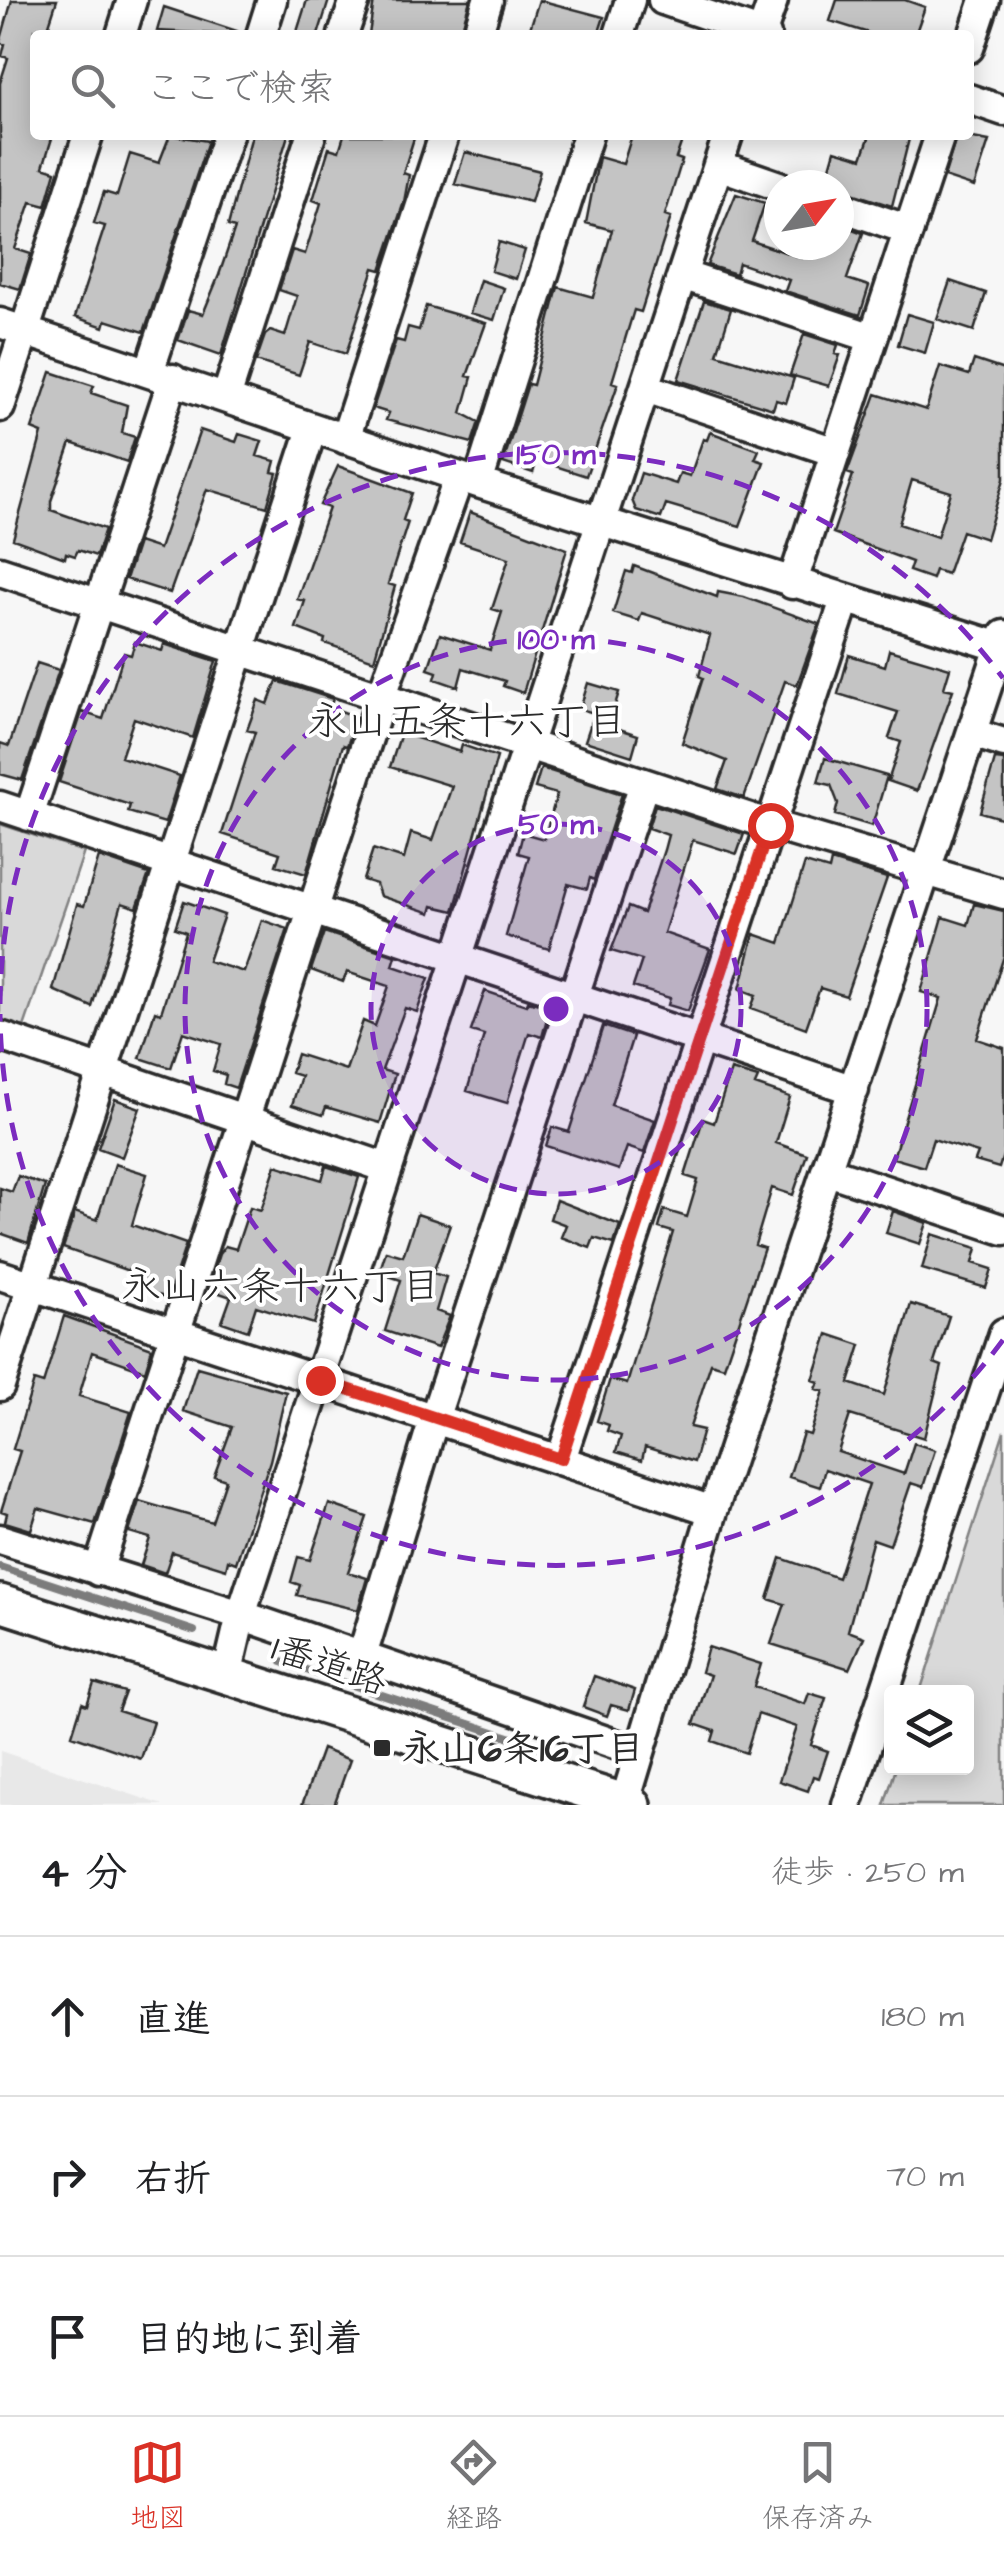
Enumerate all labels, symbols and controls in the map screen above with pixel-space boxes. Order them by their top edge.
search box [30,30,974,140]
icon: search [65,58,120,113]
text: ここで検索 [145,63,335,115]
north arrow [764,170,854,260]
text: 150 m [516,434,596,476]
text: 100 m [517,619,595,661]
district label: 永山五条十六丁目 [307,695,627,750]
route start [748,803,794,849]
text: 50 m [518,804,594,846]
centre of rings [538,991,574,1027]
district label: 永山六条十六丁目 [121,1260,441,1315]
route end [298,1358,344,1404]
street label: 1番道路 [265,1623,394,1709]
map controls [884,1685,974,1775]
button: layers [884,1685,974,1775]
place label: 永山6条16丁目 [402,1724,645,1776]
marker: 永山6条16丁目 [371,1737,393,1759]
text: 4 分 [40,1845,127,1903]
text: 徒歩 · 250 m [771,1850,964,1895]
icon: ahead [40,1989,95,2044]
text: 直進 [135,1994,211,2046]
text: 180 m [881,1994,964,2039]
icon: right [40,2149,95,2204]
text: 右折 [135,2154,211,2206]
text: 70 m [886,2154,964,2199]
icon: arrive [40,2309,95,2364]
text: 目的地に到着 [135,2314,363,2366]
tab: 地図 [130,2435,186,2538]
tab: 経路 [446,2435,502,2538]
tab: 保存済み [762,2435,874,2538]

